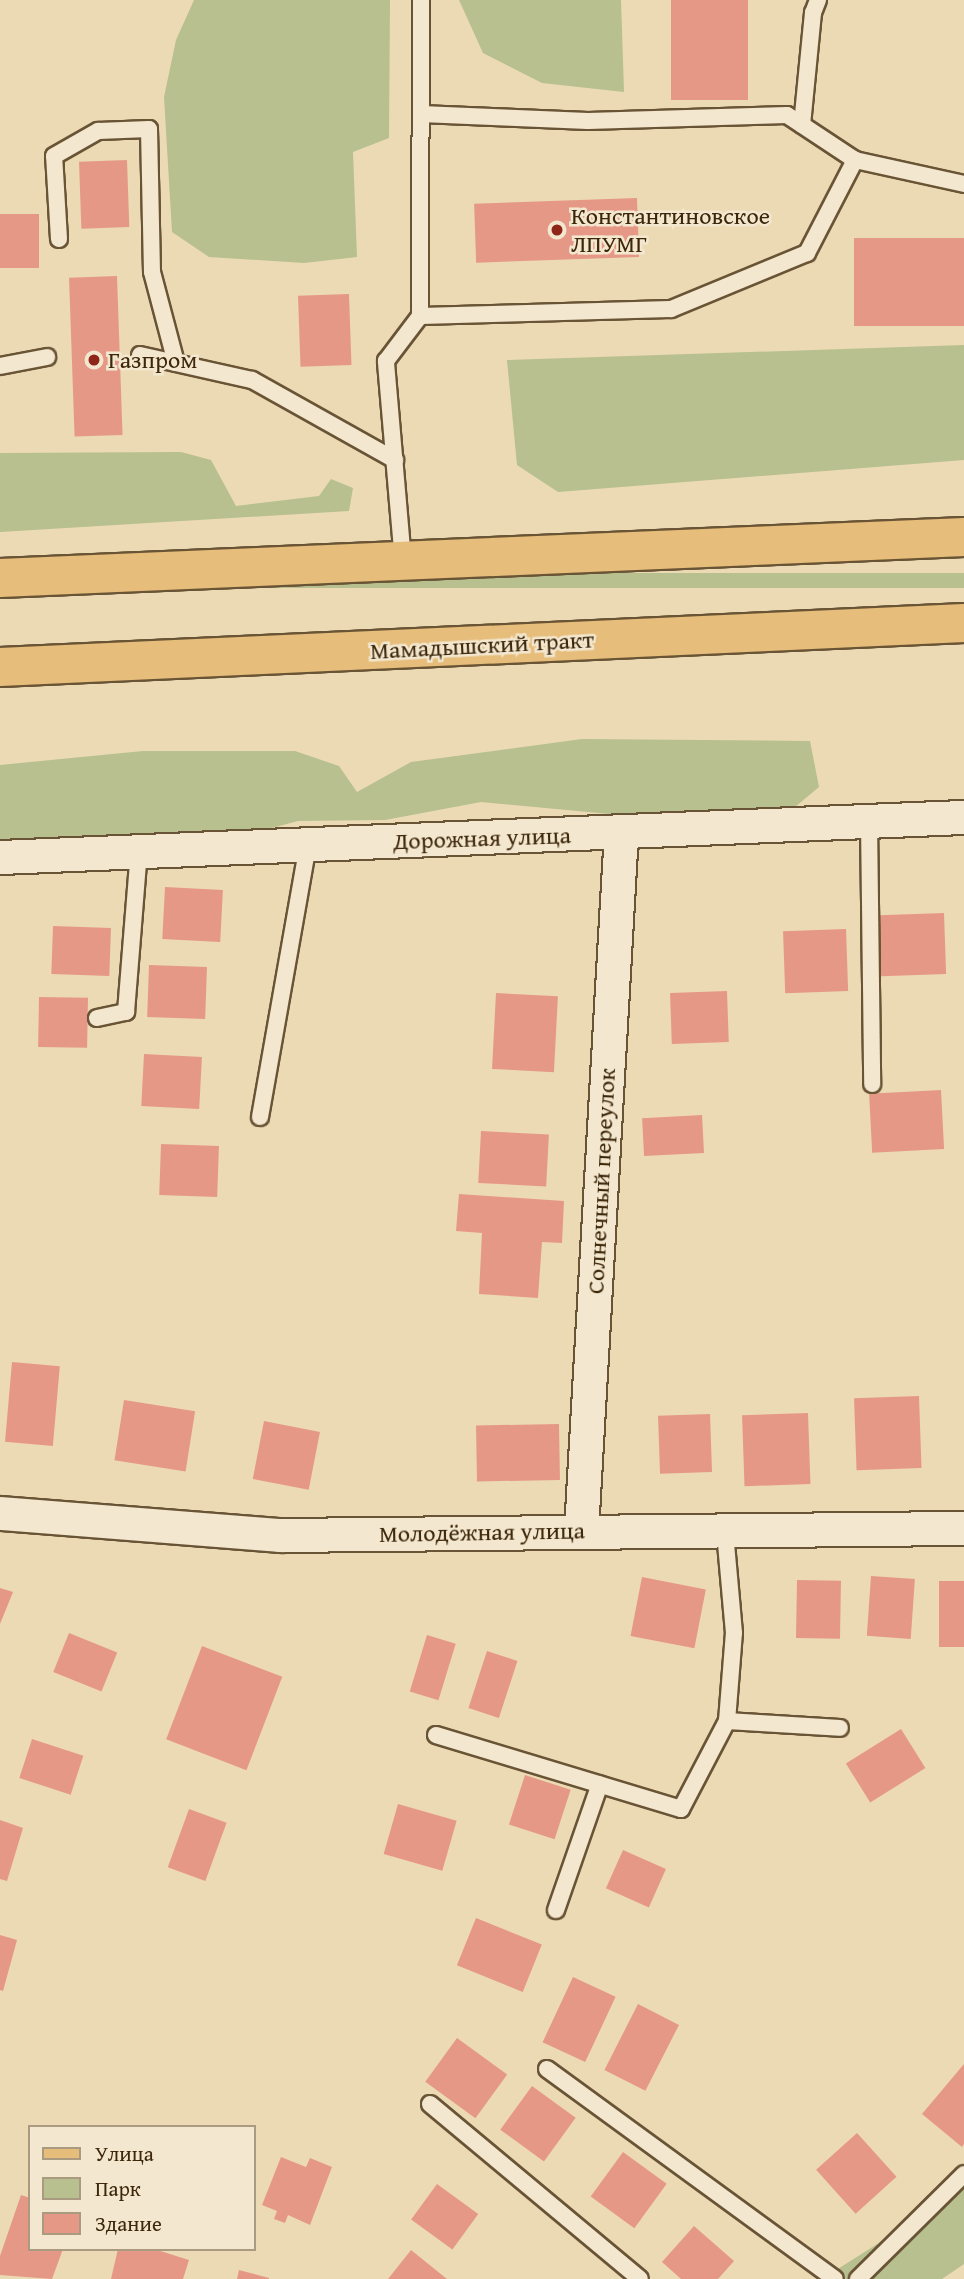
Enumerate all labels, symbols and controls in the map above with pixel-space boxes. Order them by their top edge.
place label: Константиновское ЛПУМГ [571,202,770,258]
marker: Константиновское ЛПУМГ [549,222,565,238]
place label: Газпром [108,346,197,374]
marker: Газпром [86,352,102,368]
street label: Мамадышский тракт [369,625,595,665]
street label: Дорожная улица [393,821,571,855]
street label: Солнечный переулок [581,1067,621,1295]
street label: Молодёжная улица [379,1516,585,1548]
legend [28,2125,256,2251]
text: Улица [95,2138,154,2169]
text: Парк [95,2173,141,2204]
text: Здание [95,2208,162,2239]

